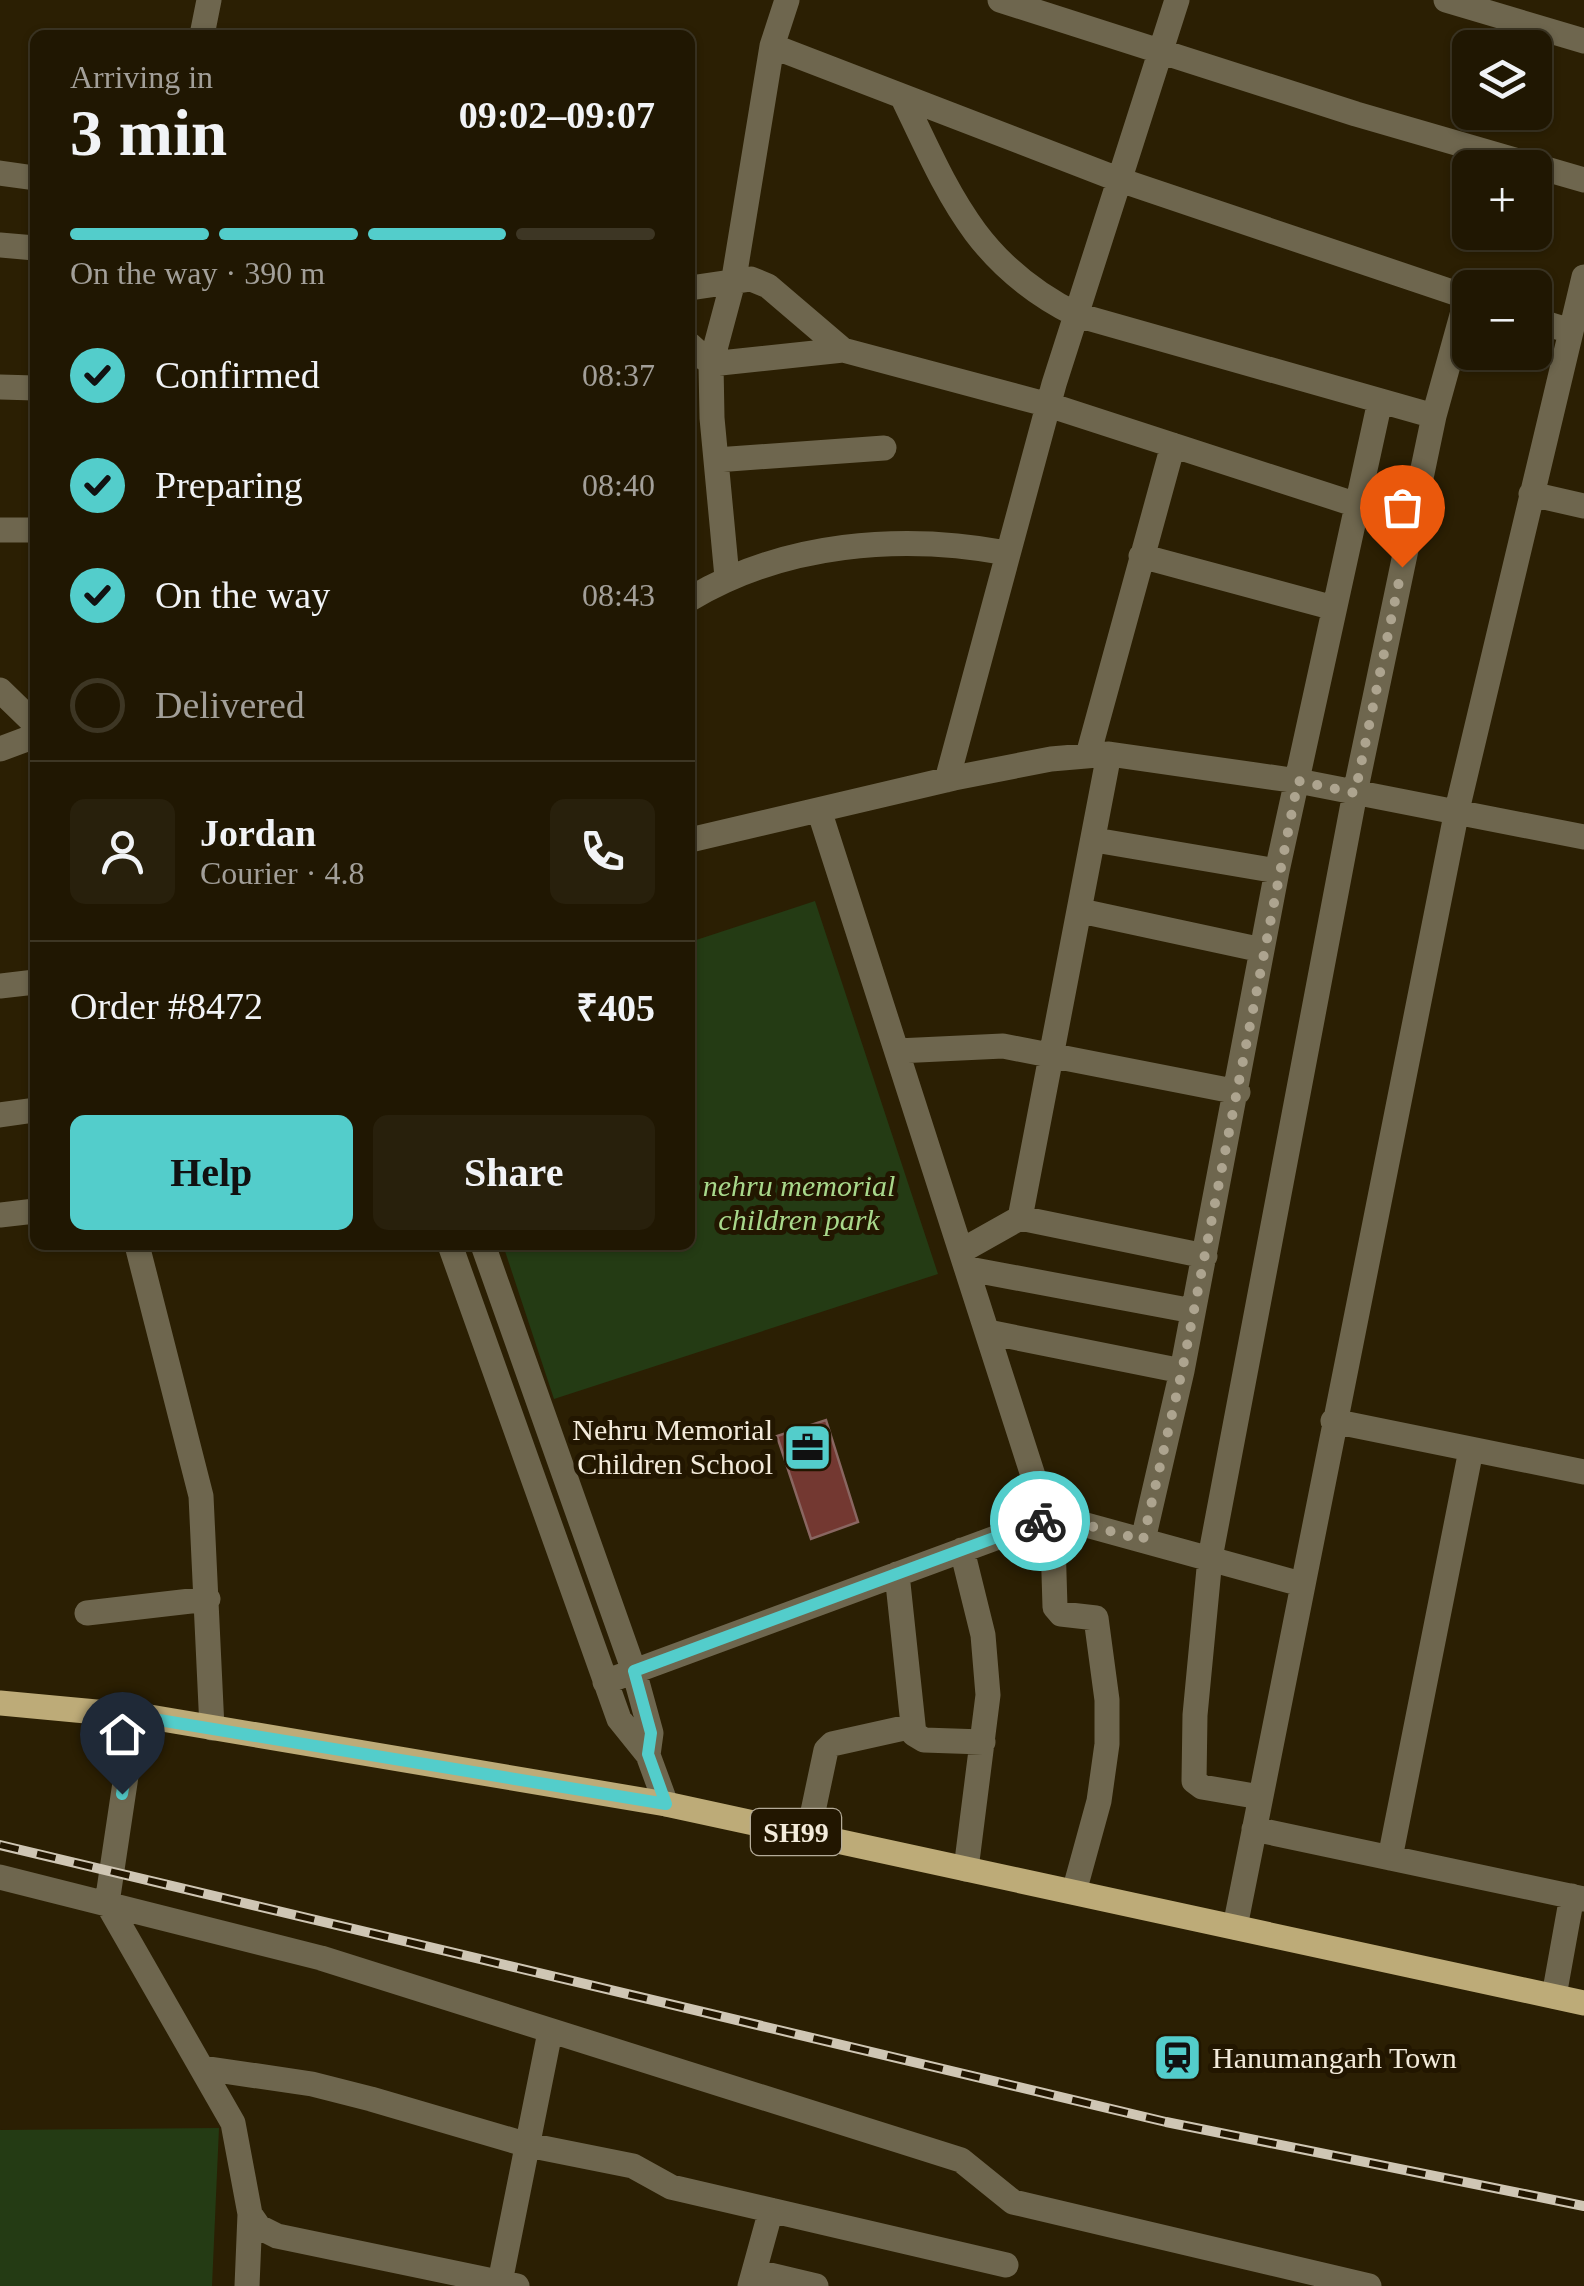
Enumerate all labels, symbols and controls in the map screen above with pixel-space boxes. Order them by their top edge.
map controls [1452,30,1552,370]
button: layers [1452,30,1552,130]
text: Arriving in [70,59,213,95]
text: 09:02–09:07 [459,94,655,136]
text: 3 min [70,97,227,169]
button: + [1452,150,1552,250]
text: On the way · 390 m [70,255,325,291]
button: − [1452,270,1552,370]
icon: check [70,348,125,403]
text: Confirmed [155,354,320,396]
text: 08:37 [582,357,655,393]
icon: check [70,458,125,513]
text: Preparing [155,464,303,506]
pin [1360,465,1445,568]
text: 08:40 [582,467,655,503]
icon: bag [1375,480,1430,535]
icon: check [70,568,125,623]
text: On the way [155,574,330,616]
text: 08:43 [582,577,655,613]
text: Delivered [155,684,305,726]
button: person [70,799,175,904]
button: phone [550,799,655,904]
text: Jordan [200,812,316,854]
text: Courier · 4.8 [200,855,364,891]
text: Order #8472 [70,985,263,1027]
text: ₹405 [576,987,655,1029]
button: Help [70,1115,353,1230]
button: Share [373,1115,655,1230]
park label: nehru memorial children park [703,1169,895,1236]
place label: Nehru Memorial Children School [572,1413,773,1480]
office icon: Nehru Memorial Children School [782,1421,834,1473]
courier [990,1471,1090,1571]
icon: bike [1013,1494,1068,1549]
pin [80,1692,165,1795]
icon: home [95,1707,150,1762]
road number: SH99 [751,1809,841,1855]
station icon: Hanumangarh Town [1151,2032,1203,2084]
place label: Hanumangarh Town [1212,2041,1457,2074]

